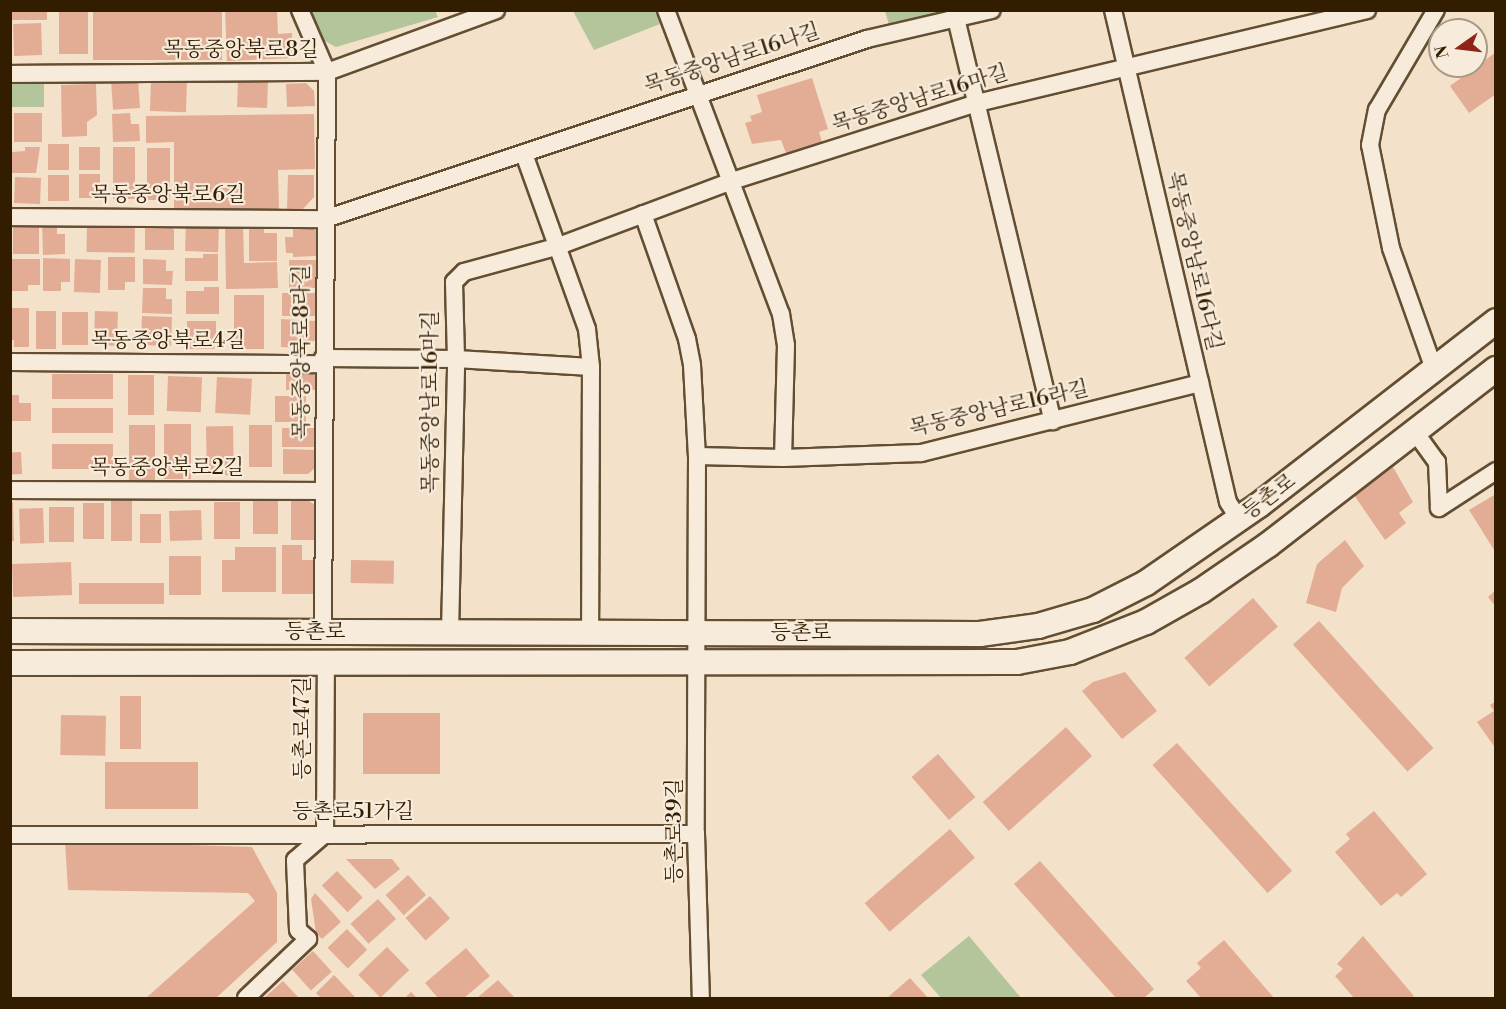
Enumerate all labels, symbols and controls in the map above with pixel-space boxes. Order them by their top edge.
north arrow [1428,18,1488,78]
street label: 목동중앙남로16나길 [641,19,823,99]
street label: 목동중앙북로8길 [164,37,318,63]
text: N [1431,43,1454,60]
street label: 목동중앙남로16마길 [829,60,1011,138]
street label: 목동중앙남로16다길 [1161,169,1227,353]
street label: 목동중앙북로6길 [91,182,245,208]
street label: 목동중앙북로8라길 [289,264,315,440]
street label: 목동중앙남로16마길 [418,310,444,494]
street label: 목동중앙북로4길 [91,328,245,354]
street label: 목동중앙남로16라길 [907,376,1091,442]
street label: 목동중앙북로2길 [90,455,244,481]
street label: 등촌로 [1237,469,1301,525]
street label: 등촌로 [285,619,345,645]
street label: 등촌로 [771,620,831,646]
street label: 등촌로47길 [290,676,316,780]
street label: 등촌로39길 [662,778,688,884]
street label: 등촌로51가길 [292,799,414,825]

